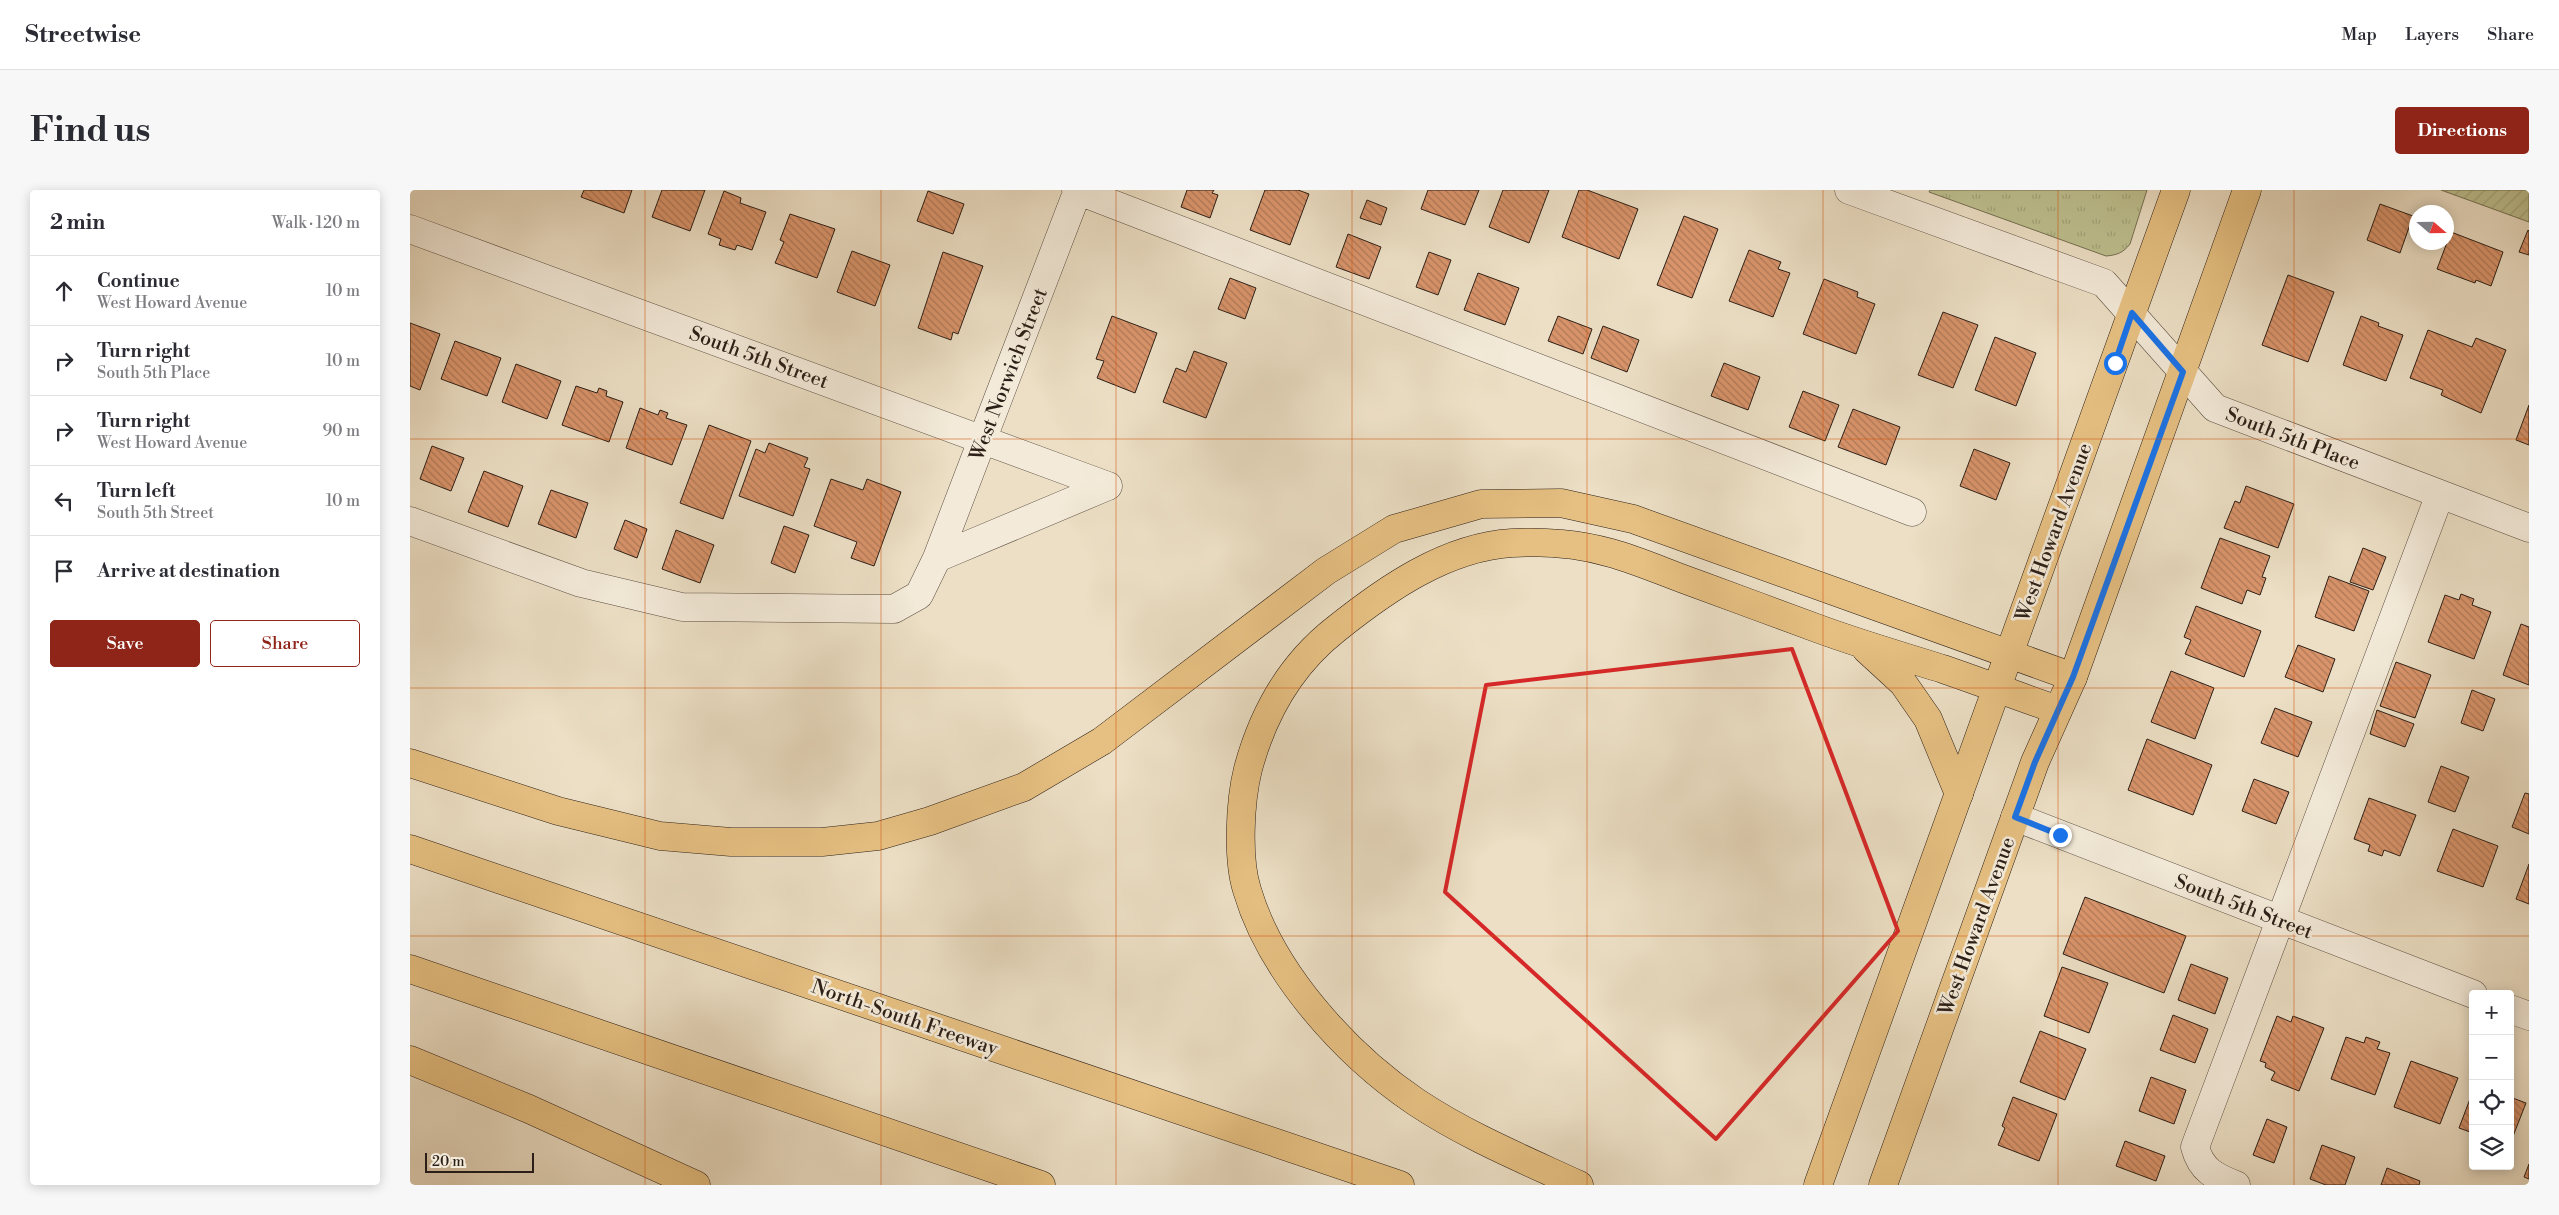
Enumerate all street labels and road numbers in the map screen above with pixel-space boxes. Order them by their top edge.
street label: West Norwich Street [965,285,1054,465]
street label: South 5th Street [686,322,831,395]
street label: South 5th Place [2222,402,2363,476]
street label: West Howard Avenue [2010,440,2098,626]
street label: West Howard Avenue [1933,834,2021,1020]
street label: South 5th Street [2171,870,2316,945]
street label: North-South Freeway [808,975,1001,1062]

